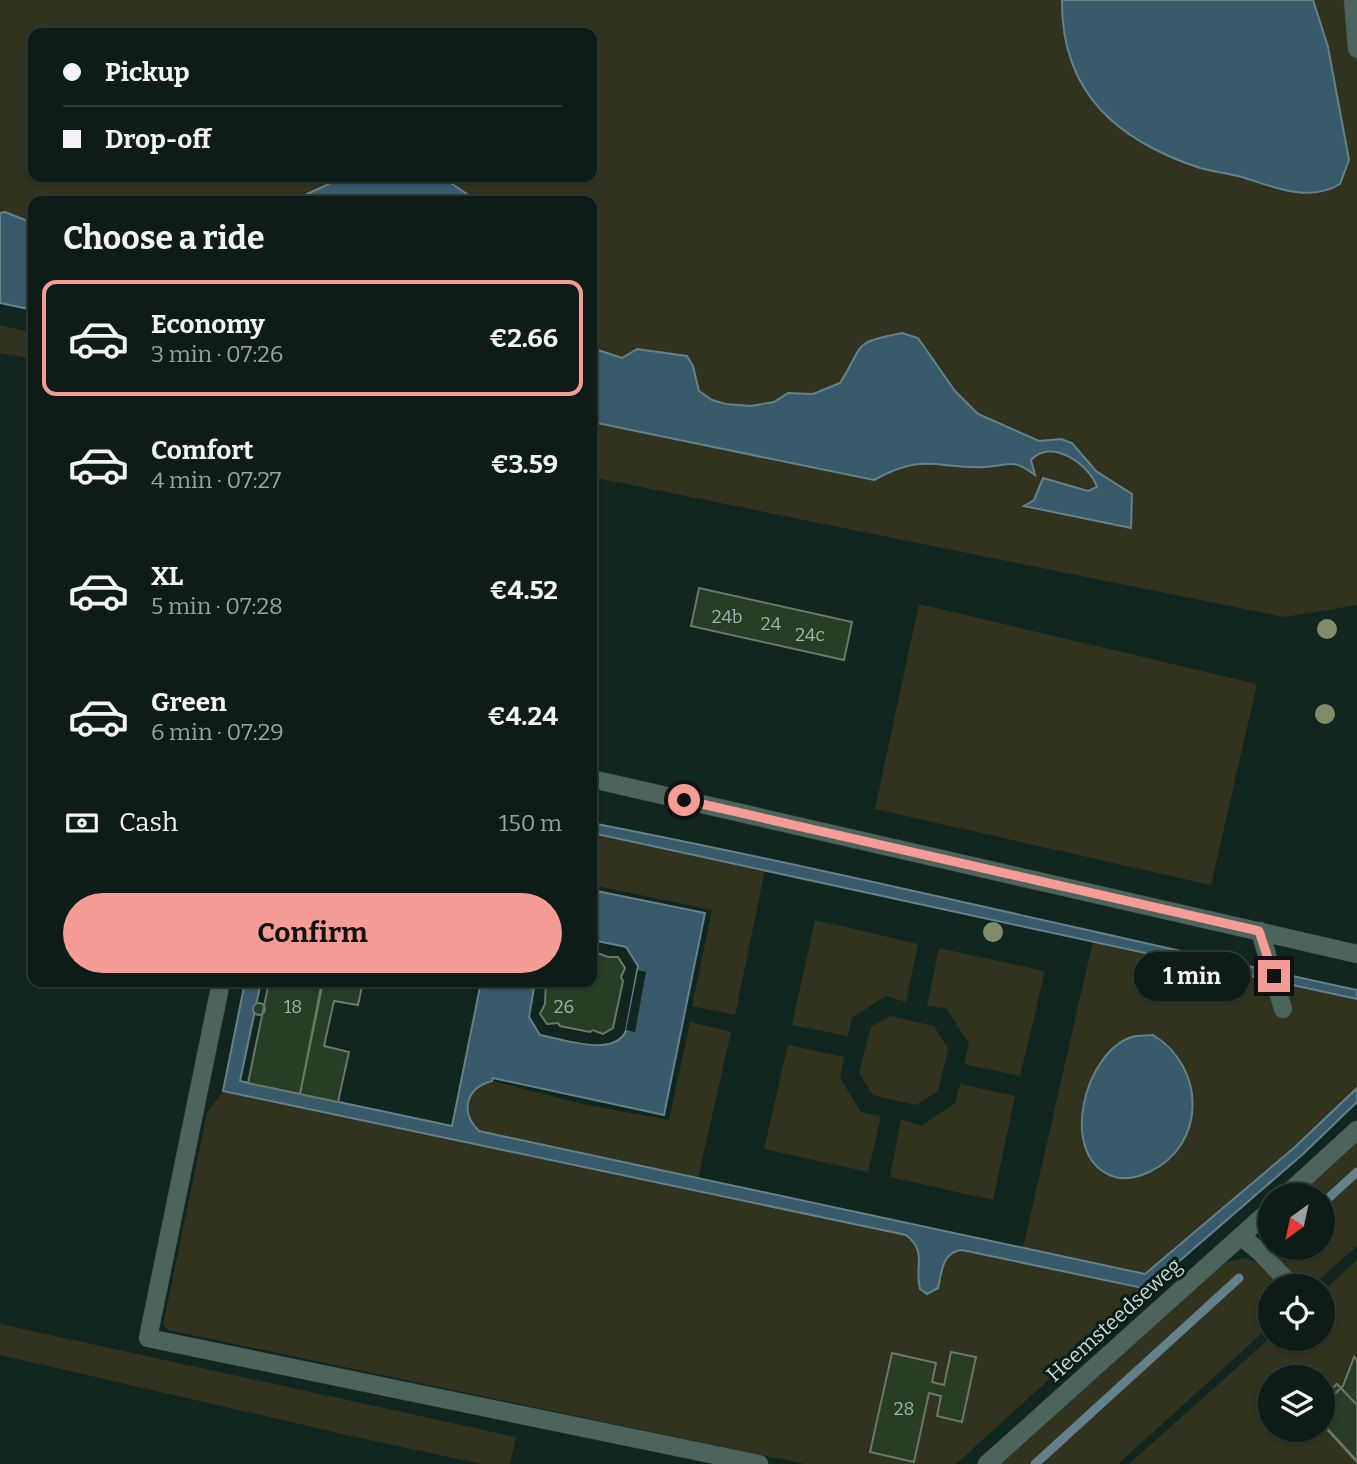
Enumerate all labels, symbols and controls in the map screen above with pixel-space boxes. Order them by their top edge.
text: Pickup [105,57,190,88]
text: Drop-off [105,124,211,155]
text: Choose a ride [63,219,264,257]
icon: car [67,307,130,370]
text: Economy [151,309,265,340]
text: €2.66 [489,323,558,354]
text: 3 min · 07:26 [151,340,283,368]
icon: car [67,433,130,496]
text: Comfort [151,435,254,466]
text: €3.59 [491,449,558,480]
text: 4 min · 07:27 [151,466,281,494]
icon: car [67,559,130,622]
text: XL [151,561,183,592]
text: €4.52 [490,575,558,606]
text: 5 min · 07:28 [151,592,283,620]
house number: 24b [712,606,742,628]
house number: 24 [761,613,782,635]
house number: 24c [795,624,825,646]
icon: car [67,685,130,748]
text: Green [151,687,227,718]
text: €4.24 [487,701,558,732]
text: 6 min · 07:29 [151,718,284,746]
route start [668,784,700,816]
icon: cash [63,804,101,842]
text: Cash [119,807,178,838]
text: 150 m [499,809,562,837]
button: Confirm [63,893,562,973]
callout: 1 min [1134,951,1250,1000]
route end [1258,960,1290,992]
text: 1 min [1163,962,1221,990]
house number: 18 [284,996,302,1018]
house number: 26 [554,996,574,1018]
north arrow [1258,1183,1335,1260]
map controls [1258,1183,1335,1442]
street label: Heemsteedseweg [1041,1252,1187,1388]
button: locate [1258,1274,1335,1351]
button: layers [1258,1365,1335,1442]
house number: 28 [894,1398,914,1420]

